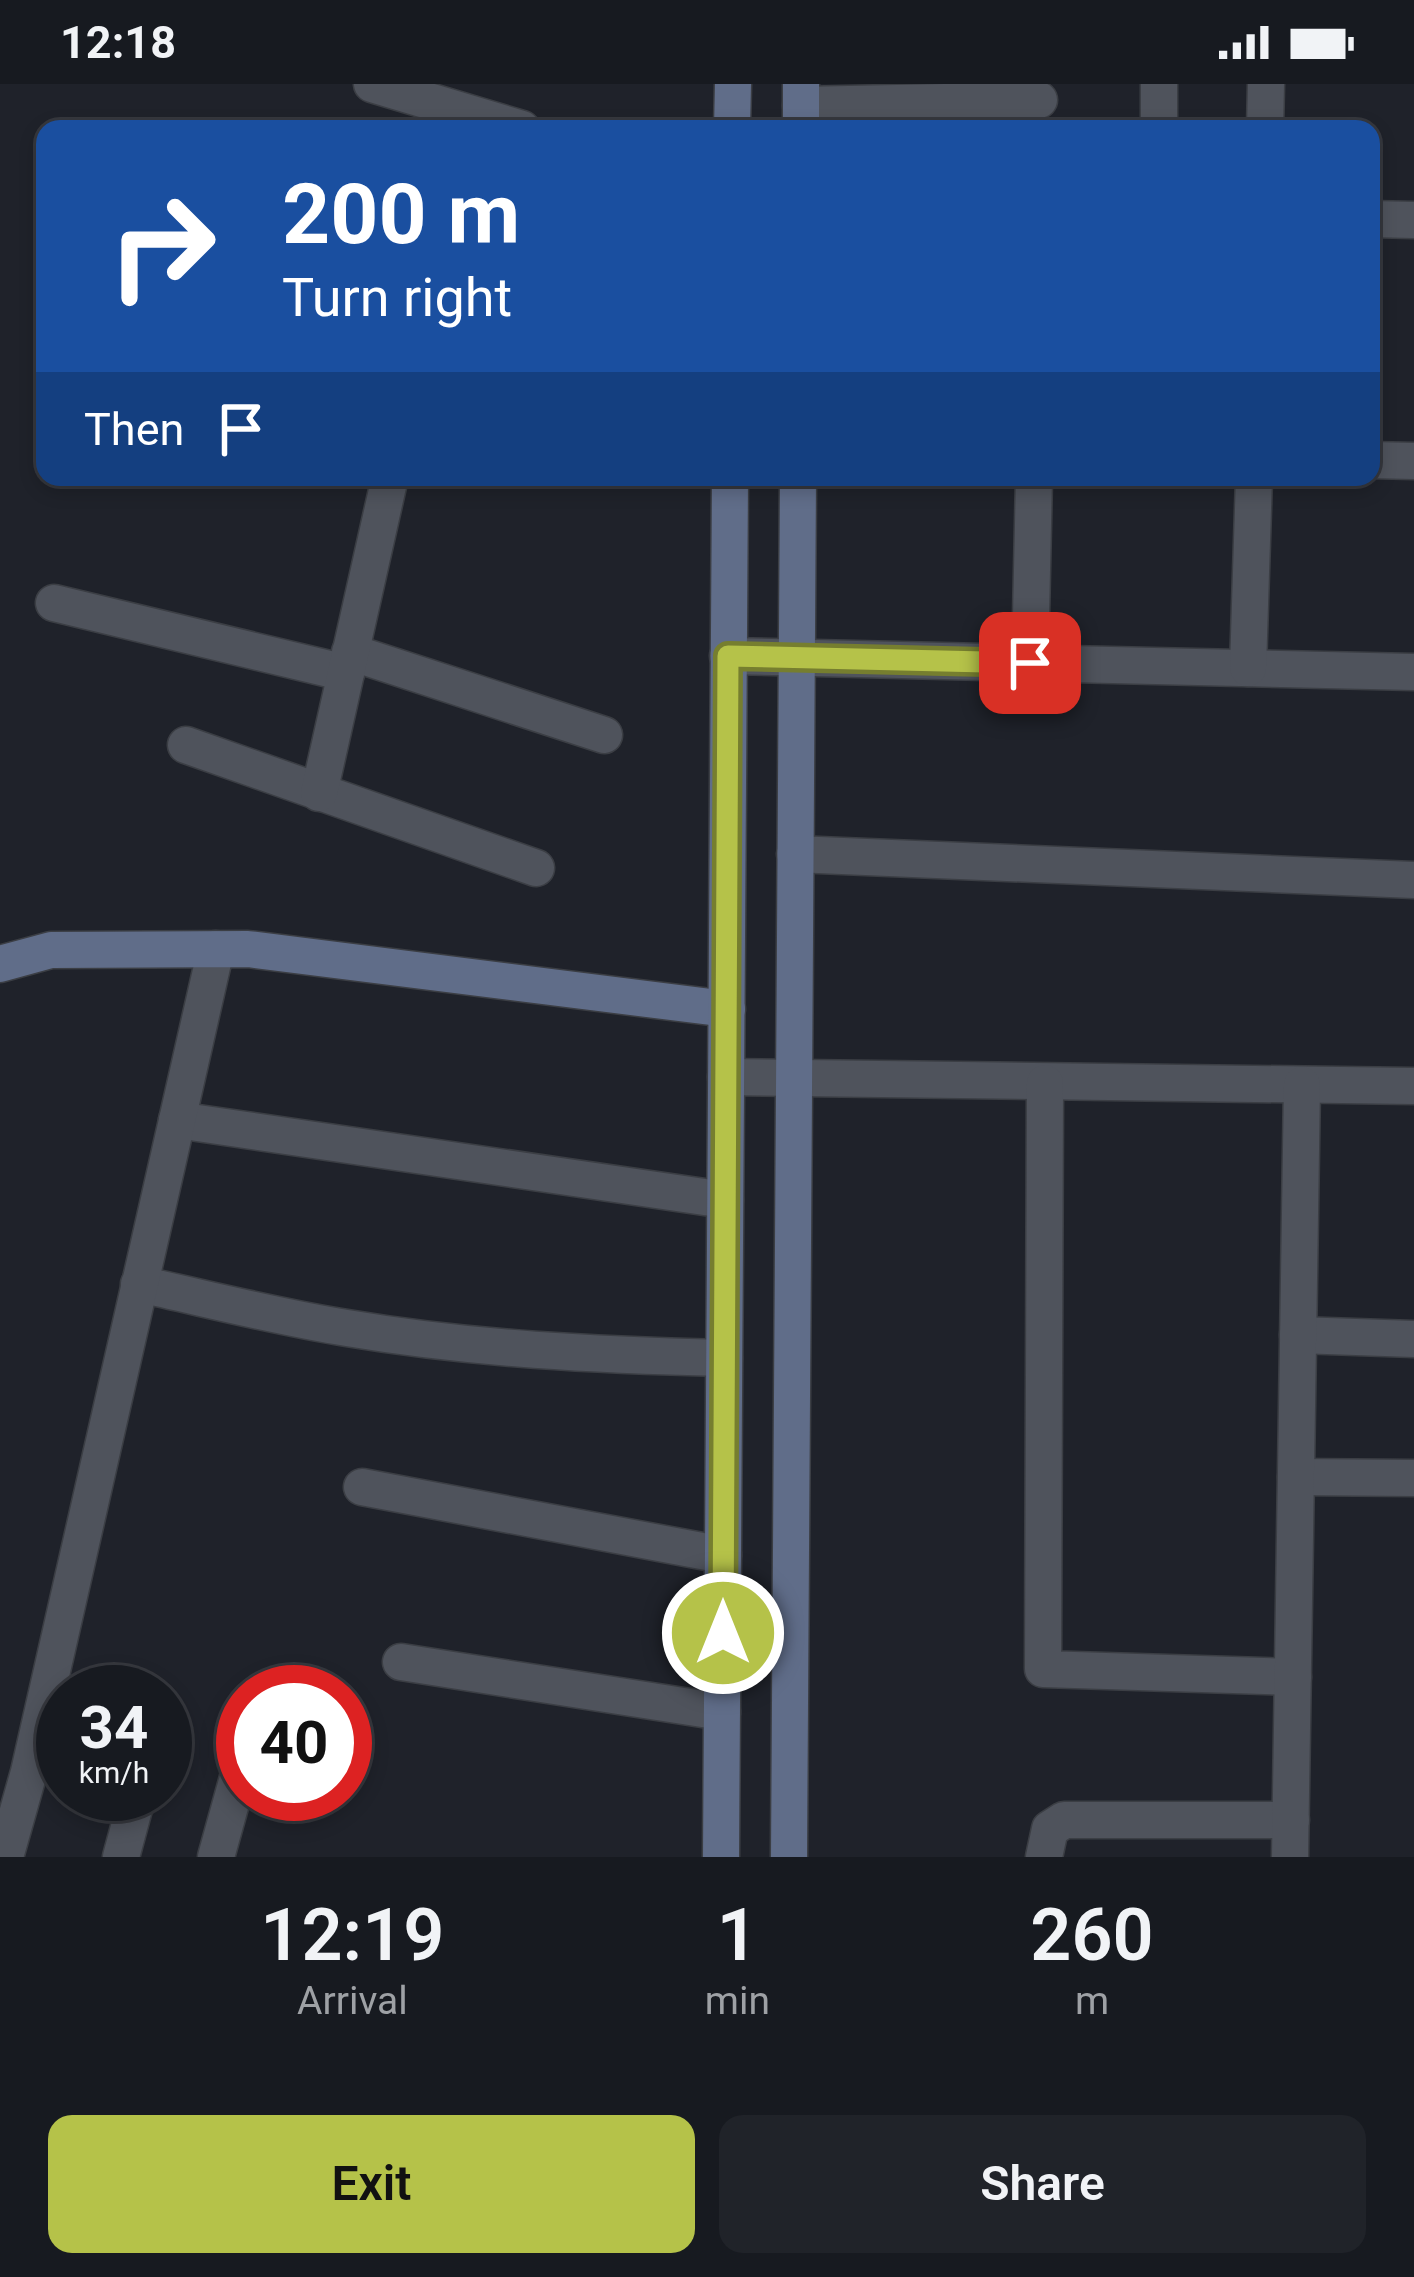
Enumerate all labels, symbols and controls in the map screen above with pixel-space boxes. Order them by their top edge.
text: 12:18 [60,16,176,69]
text: 200 m [282,165,520,264]
icon: right [84,168,240,324]
text: Turn right [282,266,512,329]
icon: arrive [208,396,274,462]
text: Then [84,403,184,456]
pin [979,612,1081,714]
icon: arrive [997,630,1063,696]
position arrow [660,1570,786,1696]
speed limit sign: 40 [216,1665,372,1821]
text: 34 [80,1692,148,1763]
text: km/h [79,1755,149,1790]
text: 12:19 [260,1893,444,1978]
text: 1 [717,1893,758,1978]
text: 260 [1030,1893,1154,1978]
text: Arrival [297,1978,408,2024]
text: min [705,1978,770,2024]
text: m [1075,1978,1109,2024]
button: Exit [48,2115,695,2253]
button: Share [719,2115,1366,2253]

